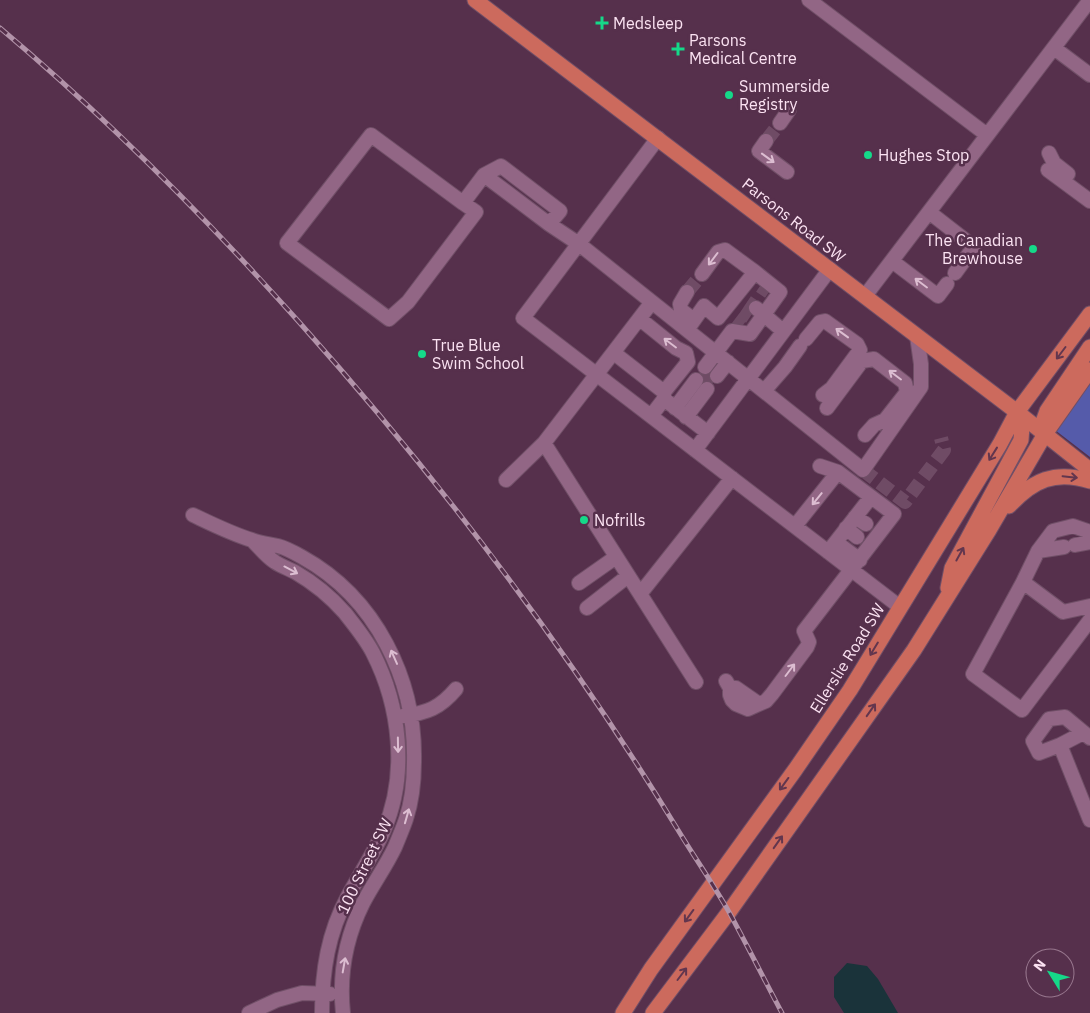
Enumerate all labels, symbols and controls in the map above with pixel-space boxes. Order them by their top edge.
place label: Medsleep [613,13,683,33]
marker: Medsleep [595,16,609,30]
place label: Parsons Medical Centre [689,30,797,68]
marker: Parsons Medical Centre [671,42,685,56]
place label: Summerside Registry [739,76,830,114]
marker: Summerside Registry [723,89,735,101]
place label: Hughes Stop [878,145,969,165]
marker: Hughes Stop [862,149,874,161]
one-way arrow [761,153,775,163]
street label: Parsons Road SW [738,173,850,267]
place label: The Canadian Brewhouse [925,230,1023,268]
marker: The Canadian Brewhouse [1027,243,1039,255]
one-way arrow [707,252,718,265]
one-way arrow [914,278,928,288]
one-way arrow [835,328,849,338]
place label: True Blue Swim School [432,335,524,373]
one-way arrow [664,338,677,349]
one-way arrow [1056,346,1066,360]
marker: True Blue Swim School [416,348,428,360]
one-way arrow [889,369,902,380]
one-way arrow [988,447,998,461]
one-way arrow [1062,472,1078,482]
one-way arrow [811,493,822,506]
place label: Nofrills [594,510,646,530]
marker: Nofrills [578,514,590,526]
one-way arrow [955,546,965,561]
one-way arrow [283,565,298,575]
street label: Ellerslie Road SW [805,599,889,717]
one-way arrow [869,641,879,655]
one-way arrow [388,650,398,665]
one-way arrow [785,663,795,677]
one-way arrow [866,703,876,717]
one-way arrow [393,737,403,753]
one-way arrow [779,777,790,790]
one-way arrow [402,808,412,824]
street label: 100 Street SW [332,815,396,917]
one-way arrow [773,836,783,850]
one-way arrow [684,909,694,923]
north arrow [1025,948,1075,998]
text: N [1029,956,1050,975]
one-way arrow [339,957,349,973]
one-way arrow [677,968,688,981]

